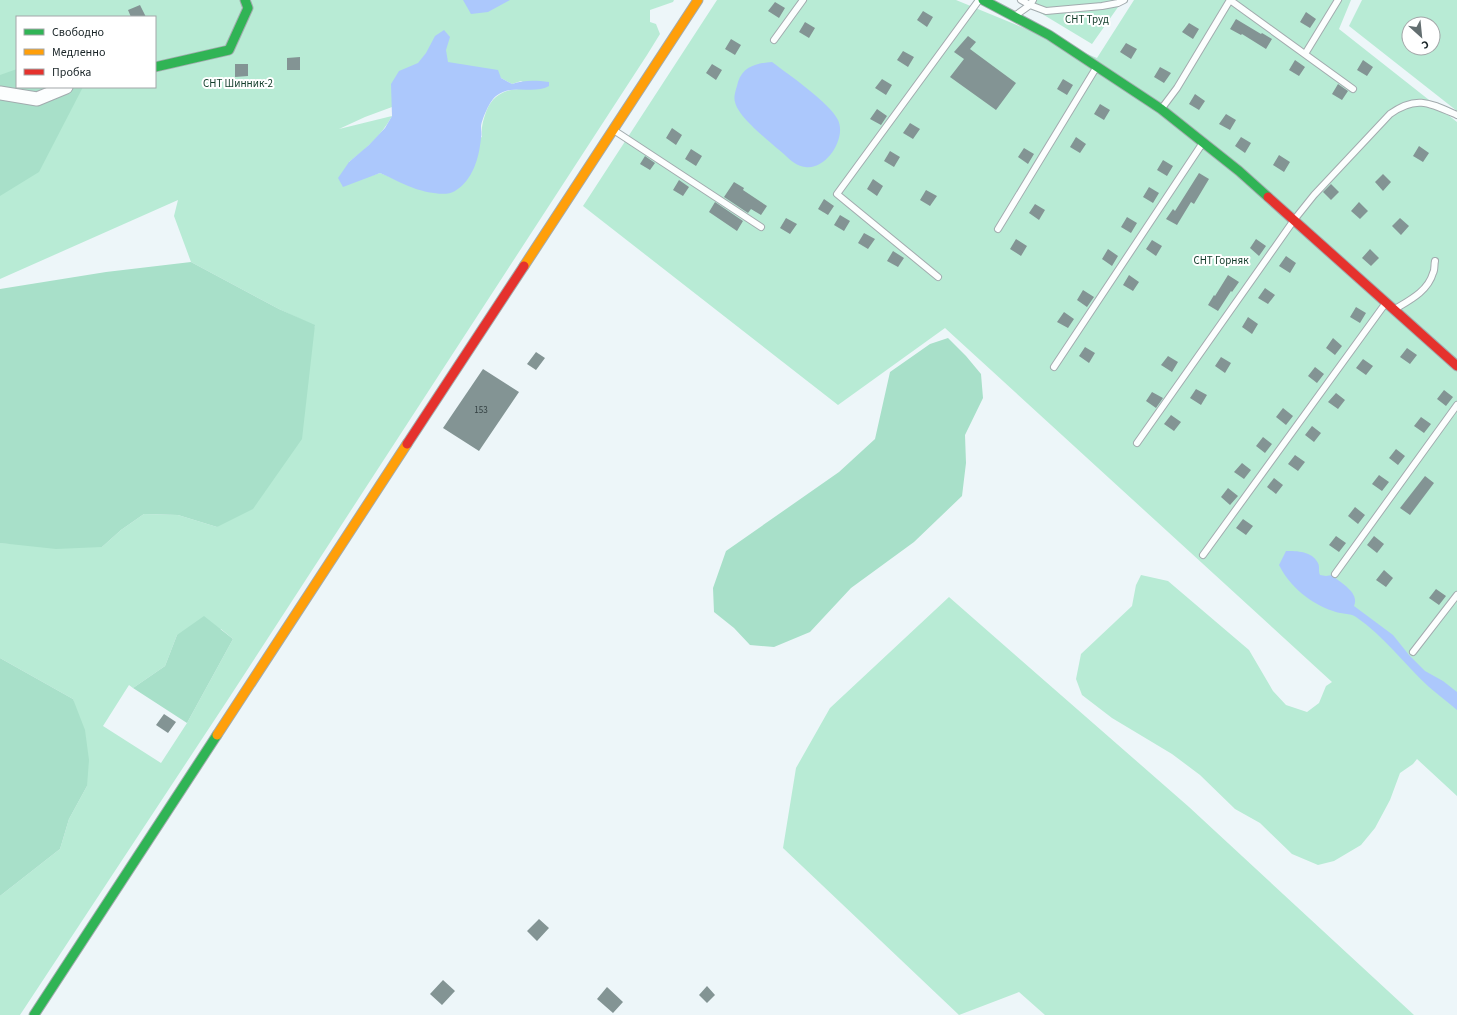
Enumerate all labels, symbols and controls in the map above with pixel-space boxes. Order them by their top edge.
park label: СНТ Труд [1065,12,1109,27]
legend [16,16,156,88]
north arrow [1401,16,1441,56]
text: Свободно [52,24,104,41]
text: С [1419,36,1432,53]
text: Медленно [52,44,106,61]
text: Пробка [52,64,91,81]
park label: СНТ Шинник-2 [203,76,273,91]
park label: СНТ Горняк [1193,253,1249,268]
house number: 153 [474,404,488,417]

